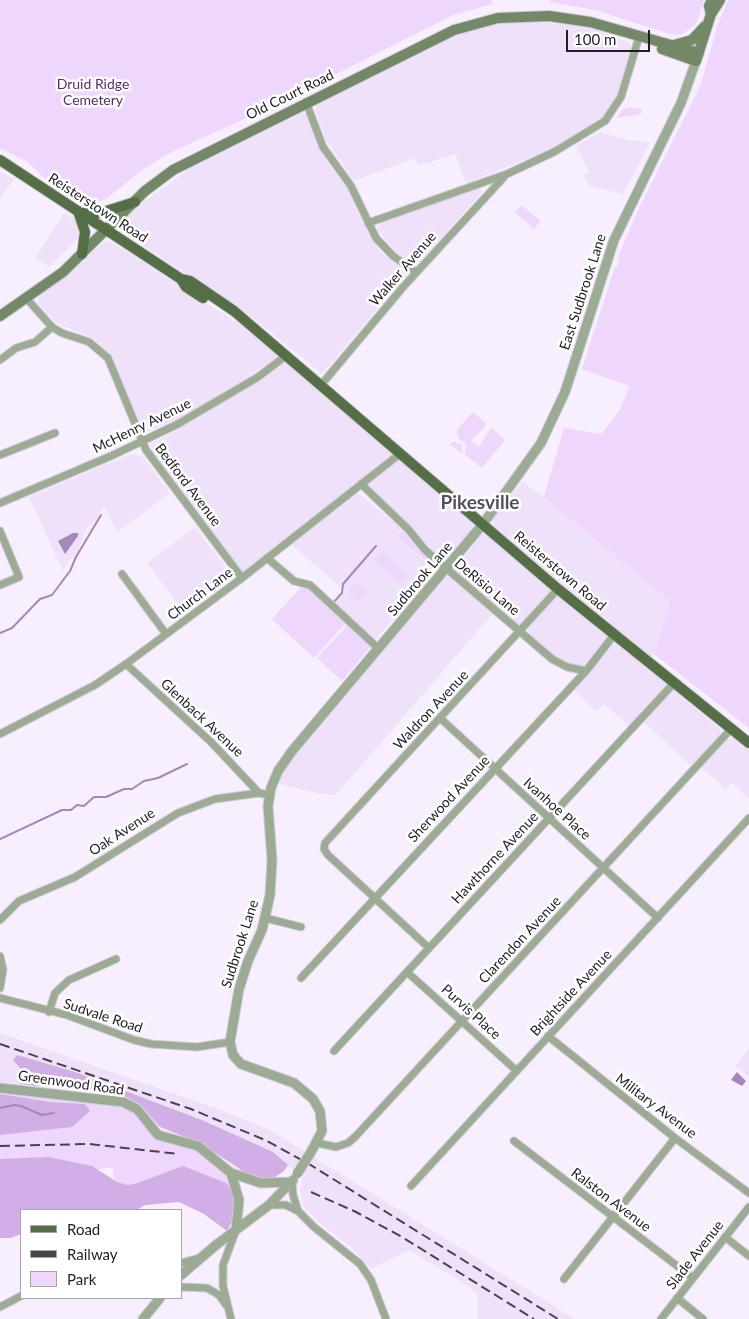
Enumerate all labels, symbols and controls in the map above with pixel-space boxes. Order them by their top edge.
scale bar [569,20,653,52]
text: 100 m [574,30,616,48]
street label: Old Court Road [243,67,337,123]
park label: Druid Ridge Cemetery [57,76,129,108]
street label: Reisterstown Road [45,170,151,246]
street label: Walker Avenue [366,228,440,310]
street label: East Sudbrook Lane [556,232,610,352]
street label: McHenry Avenue [90,395,194,457]
street label: Bedford Avenue [151,440,225,530]
district label: Pikesville [440,492,520,514]
street label: Reisterstown Road [511,528,609,614]
street label: Sudbrook Lane [384,538,456,620]
street label: DeRisio Lane [451,555,523,619]
street label: Church Lane [164,564,236,624]
street label: Waldron Avenue [390,667,472,753]
street label: Glenback Avenue [157,675,247,761]
street label: Sherwood Avenue [405,752,493,846]
street label: Ivanhoe Place [520,774,594,844]
street label: Oak Avenue [86,805,158,859]
street label: Hawthorne Avenue [448,809,542,907]
street label: Clarendon Avenue [475,893,565,987]
street label: Sudbrook Lane [218,898,262,990]
street label: Brightside Avenue [527,946,615,1040]
street label: Purvis Place [438,981,504,1043]
street label: Sudvale Road [61,995,145,1037]
street label: Greenwood Road [17,1067,125,1099]
street label: Military Avenue [612,1070,700,1142]
street label: Ralston Avenue [568,1165,654,1235]
legend [20,1209,182,1299]
street label: Slade Avenue [663,1217,727,1293]
text: Road [67,1220,100,1238]
text: Railway [67,1245,118,1263]
text: Park [67,1270,96,1288]

